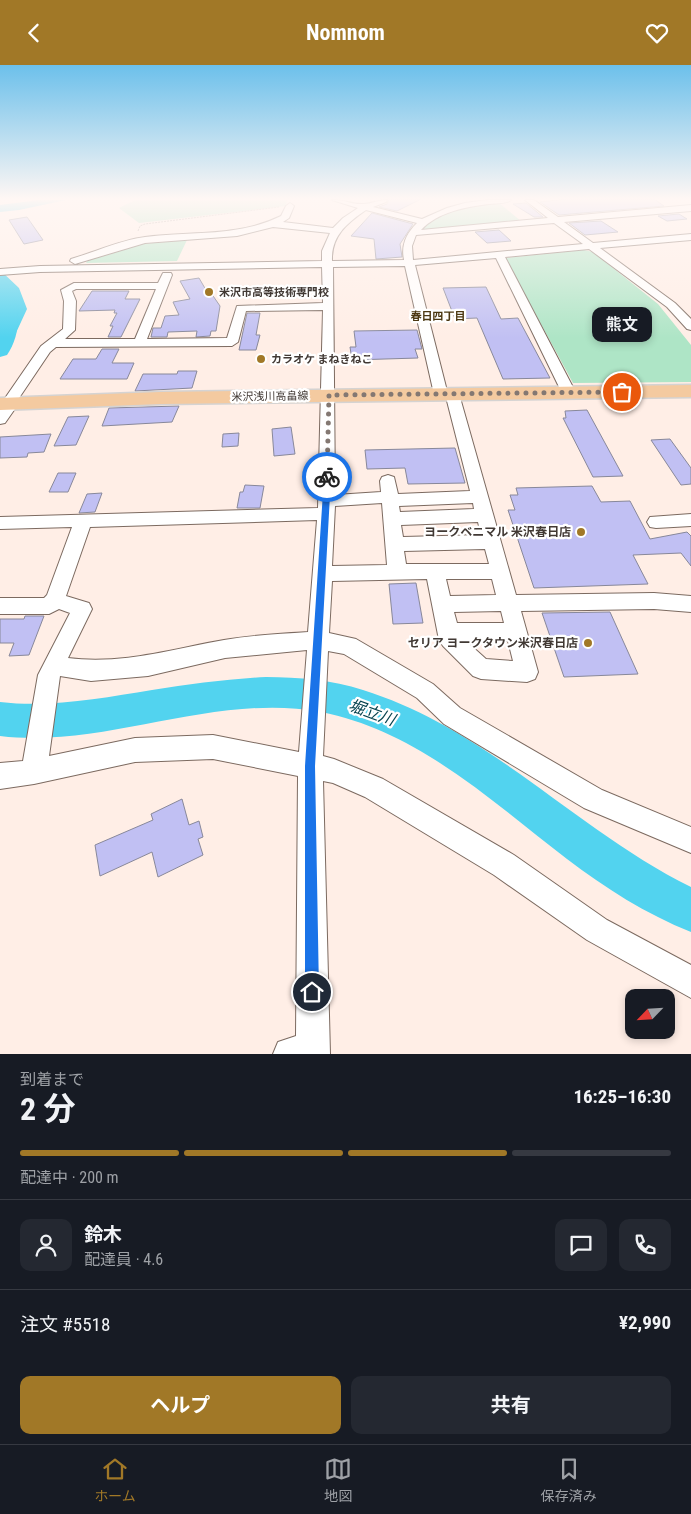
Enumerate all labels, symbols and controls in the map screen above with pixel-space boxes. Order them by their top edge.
icon: back [20,19,48,47]
icon: heart [643,19,671,47]
text: Nomnom [306,20,385,45]
marker: 米沢市高等技術専門校 [203,286,215,298]
place label: 米沢市高等技術専門校 [219,286,329,299]
callout: 熊文 [592,307,652,342]
district label: 春日四丁目 [411,310,466,323]
text: 熊文 [606,315,638,334]
marker: カラオケ まねきねこ [255,353,267,365]
place label: カラオケ まねきねこ [271,353,373,366]
pin [601,371,643,413]
icon: bag [608,378,636,406]
street label: 米沢浅川高畠線 [231,389,309,404]
courier [302,452,352,502]
icon: bike [313,463,341,491]
place label: ヨークベニマル 米沢春日店 [424,525,571,539]
marker: ヨークベニマル 米沢春日店 [575,526,587,538]
place label: セリア ヨークタウン米沢春日店 [408,636,578,650]
marker: セリア ヨークタウン米沢春日店 [582,637,594,649]
water label: 堀立川 [346,695,400,730]
pin [291,971,333,1013]
icon: home [298,978,326,1006]
north arrow [625,989,675,1039]
map controls [625,989,675,1039]
text: 到着まで [20,1070,84,1089]
text: 16:25–16:30 [573,1085,671,1108]
text: 2 分 [20,1090,76,1128]
text: 配達中 · 200 m [20,1168,119,1187]
button: person [20,1219,72,1271]
button: chat [555,1219,607,1271]
button: phone [619,1219,671,1271]
text: 鈴木 [84,1223,122,1246]
text: 配達員 · 4.6 [84,1250,163,1269]
text: ¥2,990 [619,1311,671,1334]
text: 注文 #5518 [20,1313,110,1336]
button: ヘルプ [20,1376,341,1434]
button: 共有 [351,1376,671,1434]
tab: ホーム [94,1455,136,1505]
tab: 地図 [324,1455,352,1505]
tab: 保存済み [541,1455,597,1505]

